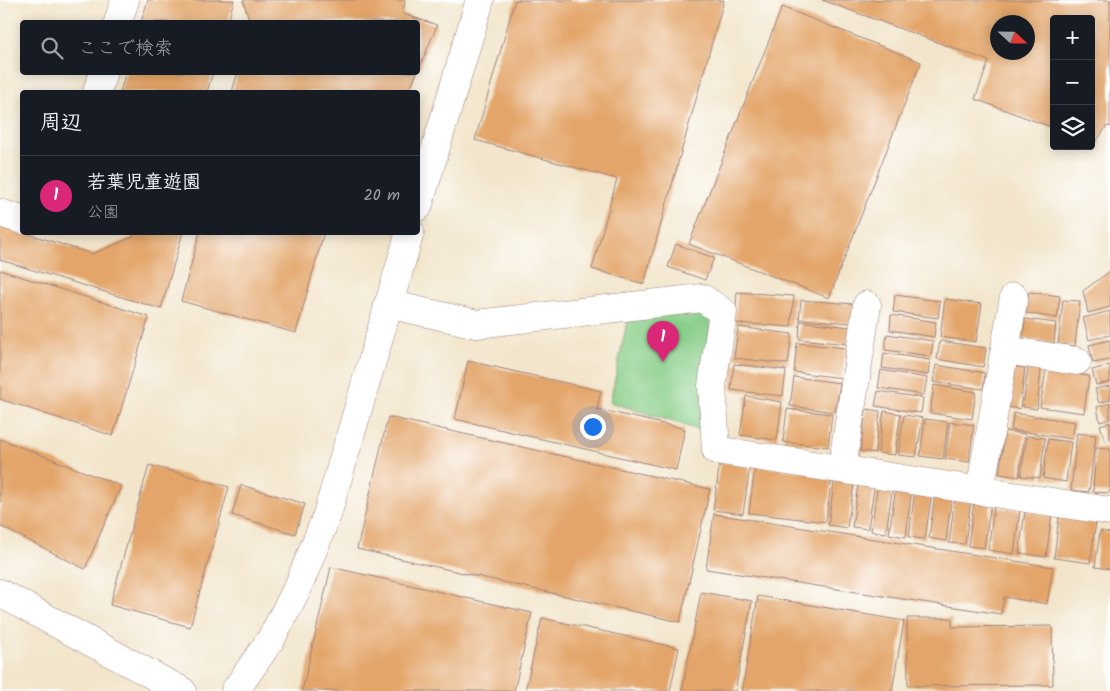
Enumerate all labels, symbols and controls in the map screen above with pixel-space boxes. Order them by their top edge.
north arrow [990,15,1035,60]
map controls [1050,15,1095,150]
button: + [1050,15,1095,60]
search box [20,20,420,75]
icon: search [38,34,66,62]
text: ここで検索 [78,34,173,64]
button: − [1050,60,1095,105]
button: layers [1050,105,1095,150]
text: 周辺 [40,107,82,140]
text: 若葉児童遊園 [87,168,201,198]
text: 1 [54,183,58,208]
text: 20 m [364,183,400,208]
text: 公園 [87,200,119,225]
pin: 1 [647,321,679,362]
your location [580,414,606,440]

